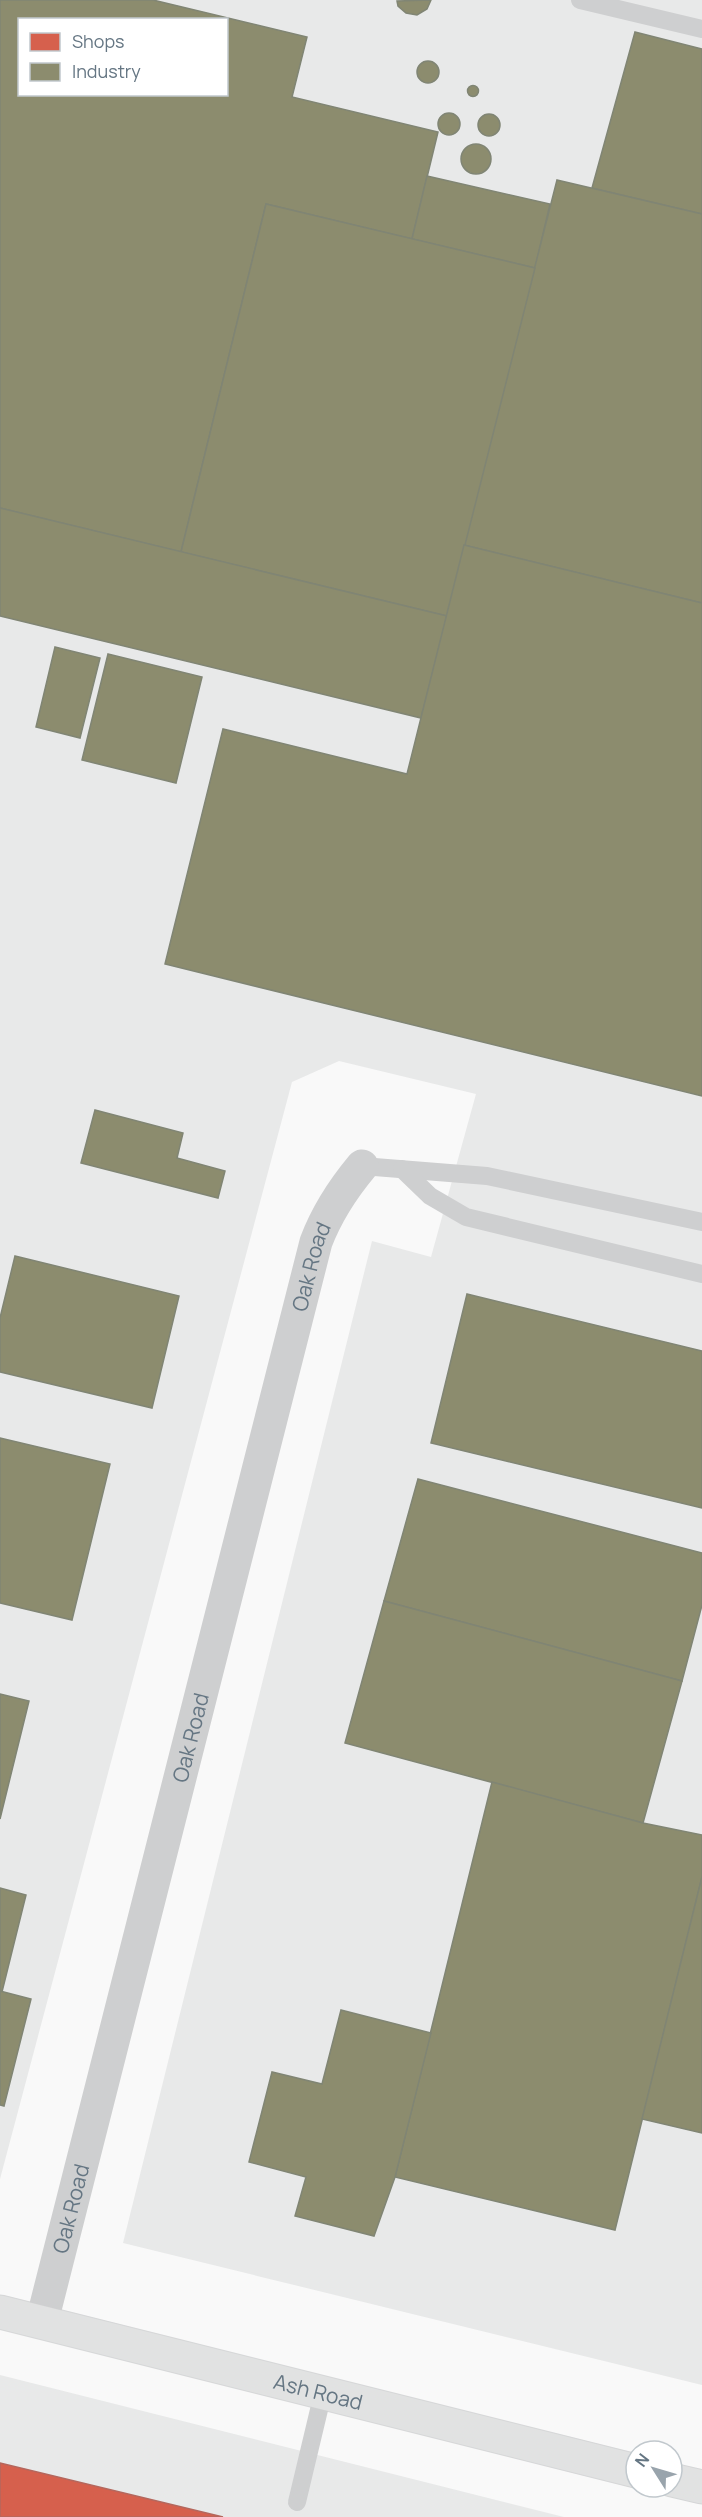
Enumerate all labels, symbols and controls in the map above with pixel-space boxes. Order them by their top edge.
legend [18,18,228,96]
text: Shops [72,29,124,53]
text: Industry [72,59,141,83]
street label: Oak Road [285,1217,337,1314]
street label: Oak Road [165,1690,215,1785]
street label: Oak Road [46,2161,95,2256]
street label: Ash Road [271,2367,366,2416]
north arrow [624,2439,684,2499]
text: N [630,2449,654,2471]

